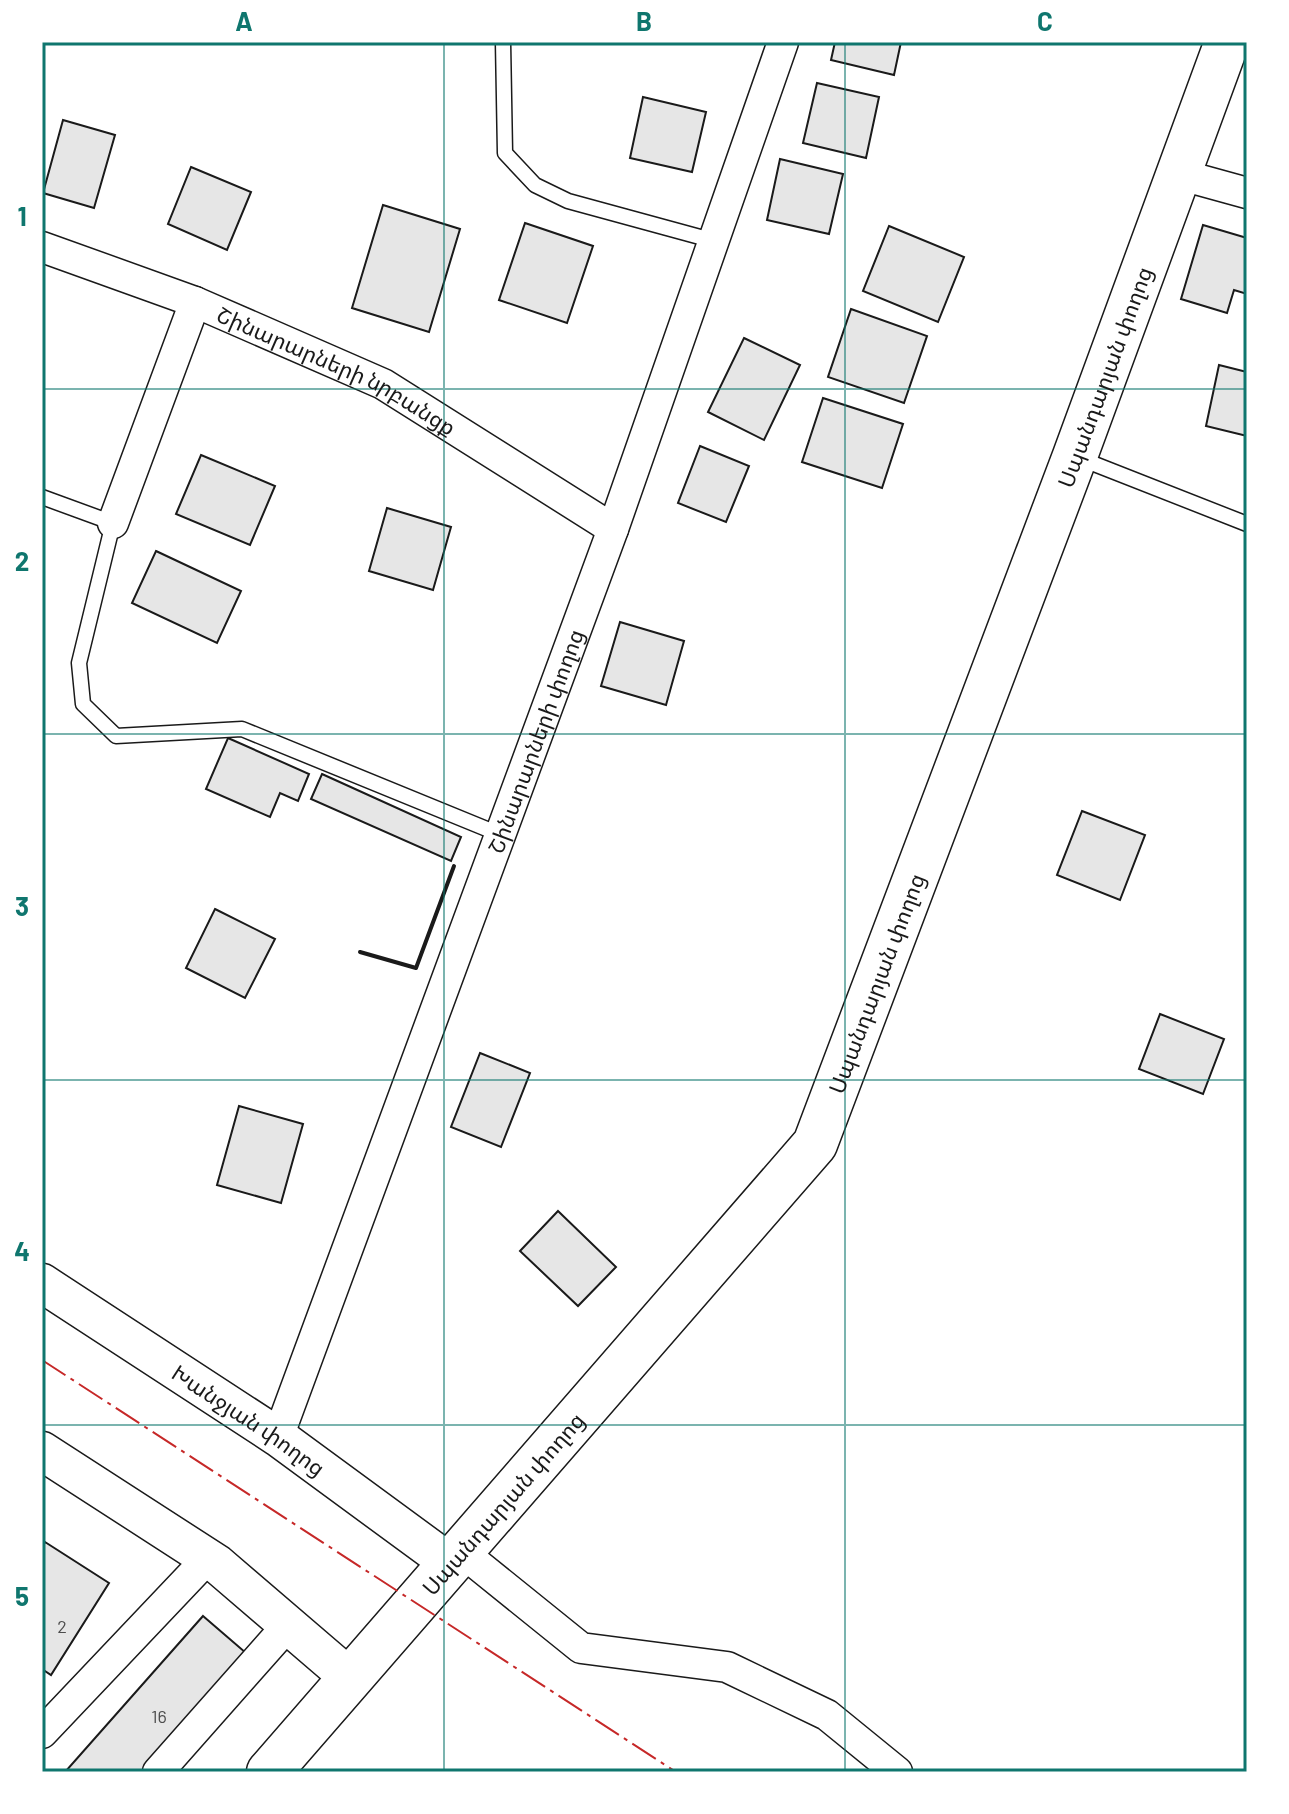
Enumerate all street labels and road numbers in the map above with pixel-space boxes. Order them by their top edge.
street label: Սպանդարյան փողոց [1051,263,1157,491]
street label: Շինարարների նրբանցք [213,300,461,441]
street label: Շինարարների փողոց [482,625,589,857]
street label: Սպանդարյան փողոց [822,869,930,1097]
street label: Խանջյան փողոց [168,1359,331,1481]
street label: Սպանդարյան փողոց [416,1407,590,1600]

